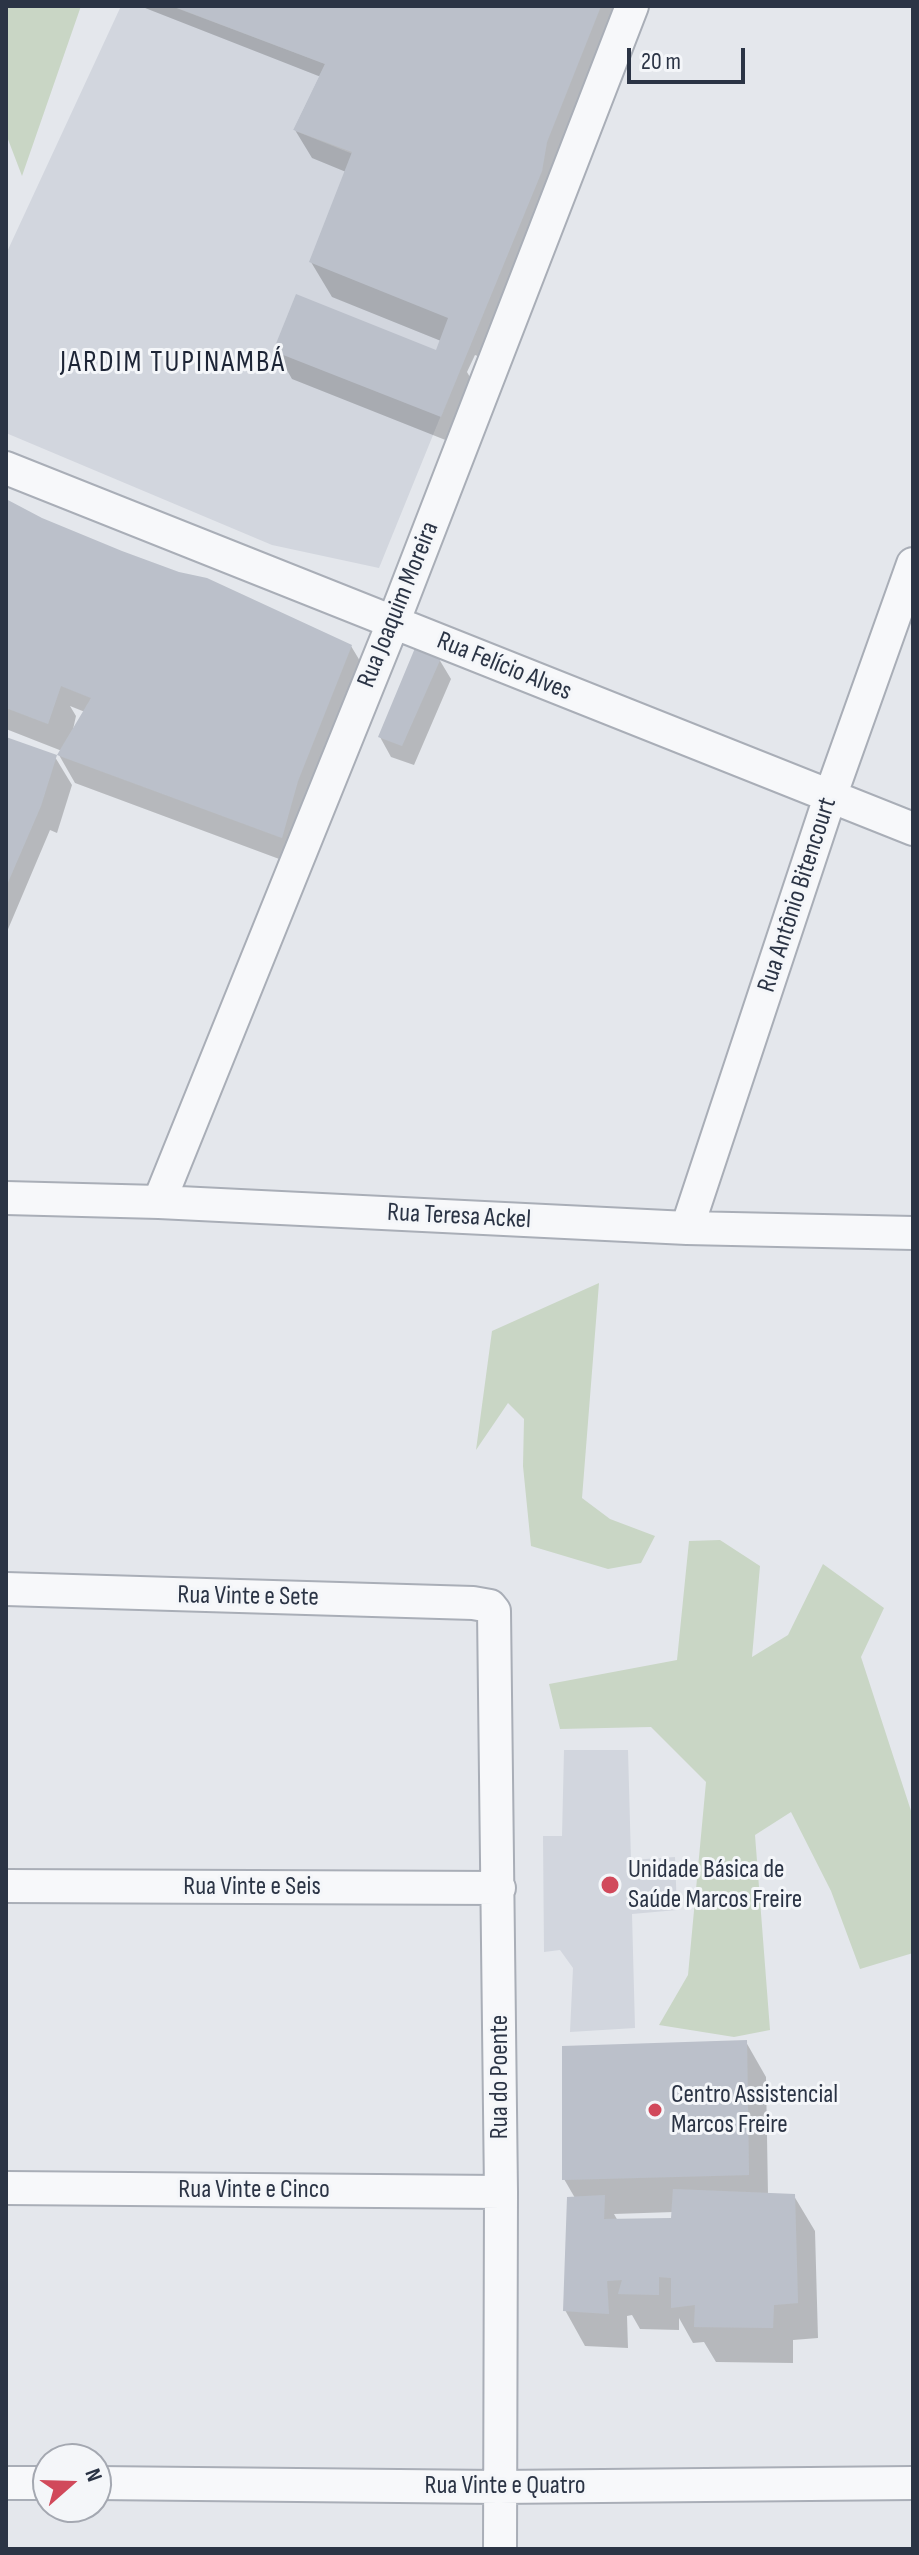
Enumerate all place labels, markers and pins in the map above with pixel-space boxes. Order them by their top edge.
place label: Unidade Básica de Saúde Marcos Freire [628,1854,802,1916]
marker: Unidade Básica de Saúde Marcos Freire [599,1874,621,1896]
place label: Centro Assistencial Marcos Freire [671,2079,838,2140]
marker: Centro Assistencial Marcos Freire [646,2101,664,2119]

